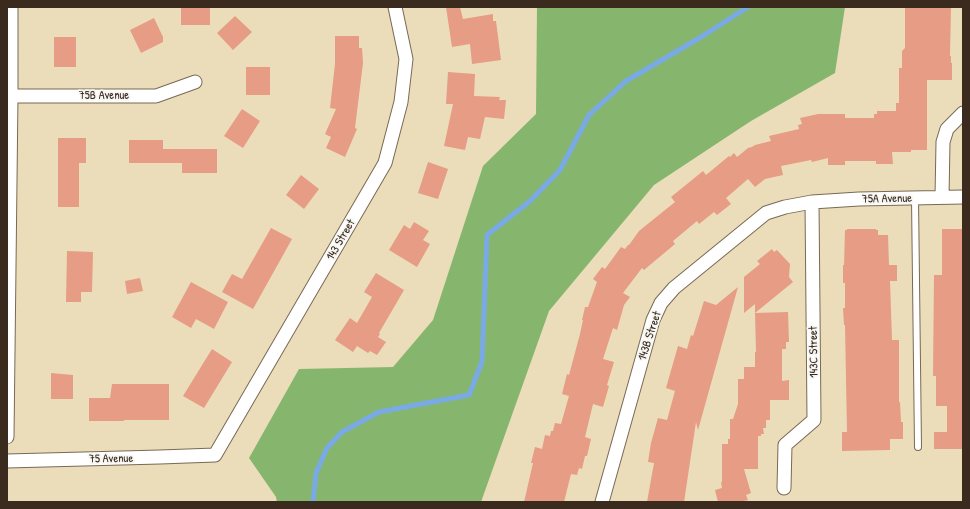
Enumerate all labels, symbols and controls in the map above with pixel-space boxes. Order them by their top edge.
street label: 75B Avenue [79,89,129,103]
street label: 75A Avenue [862,191,912,207]
street label: 143 Street [324,217,358,263]
street label: 143B Street [635,310,665,362]
street label: 143C Street [806,326,822,378]
street label: 75 Avenue [89,451,133,467]

